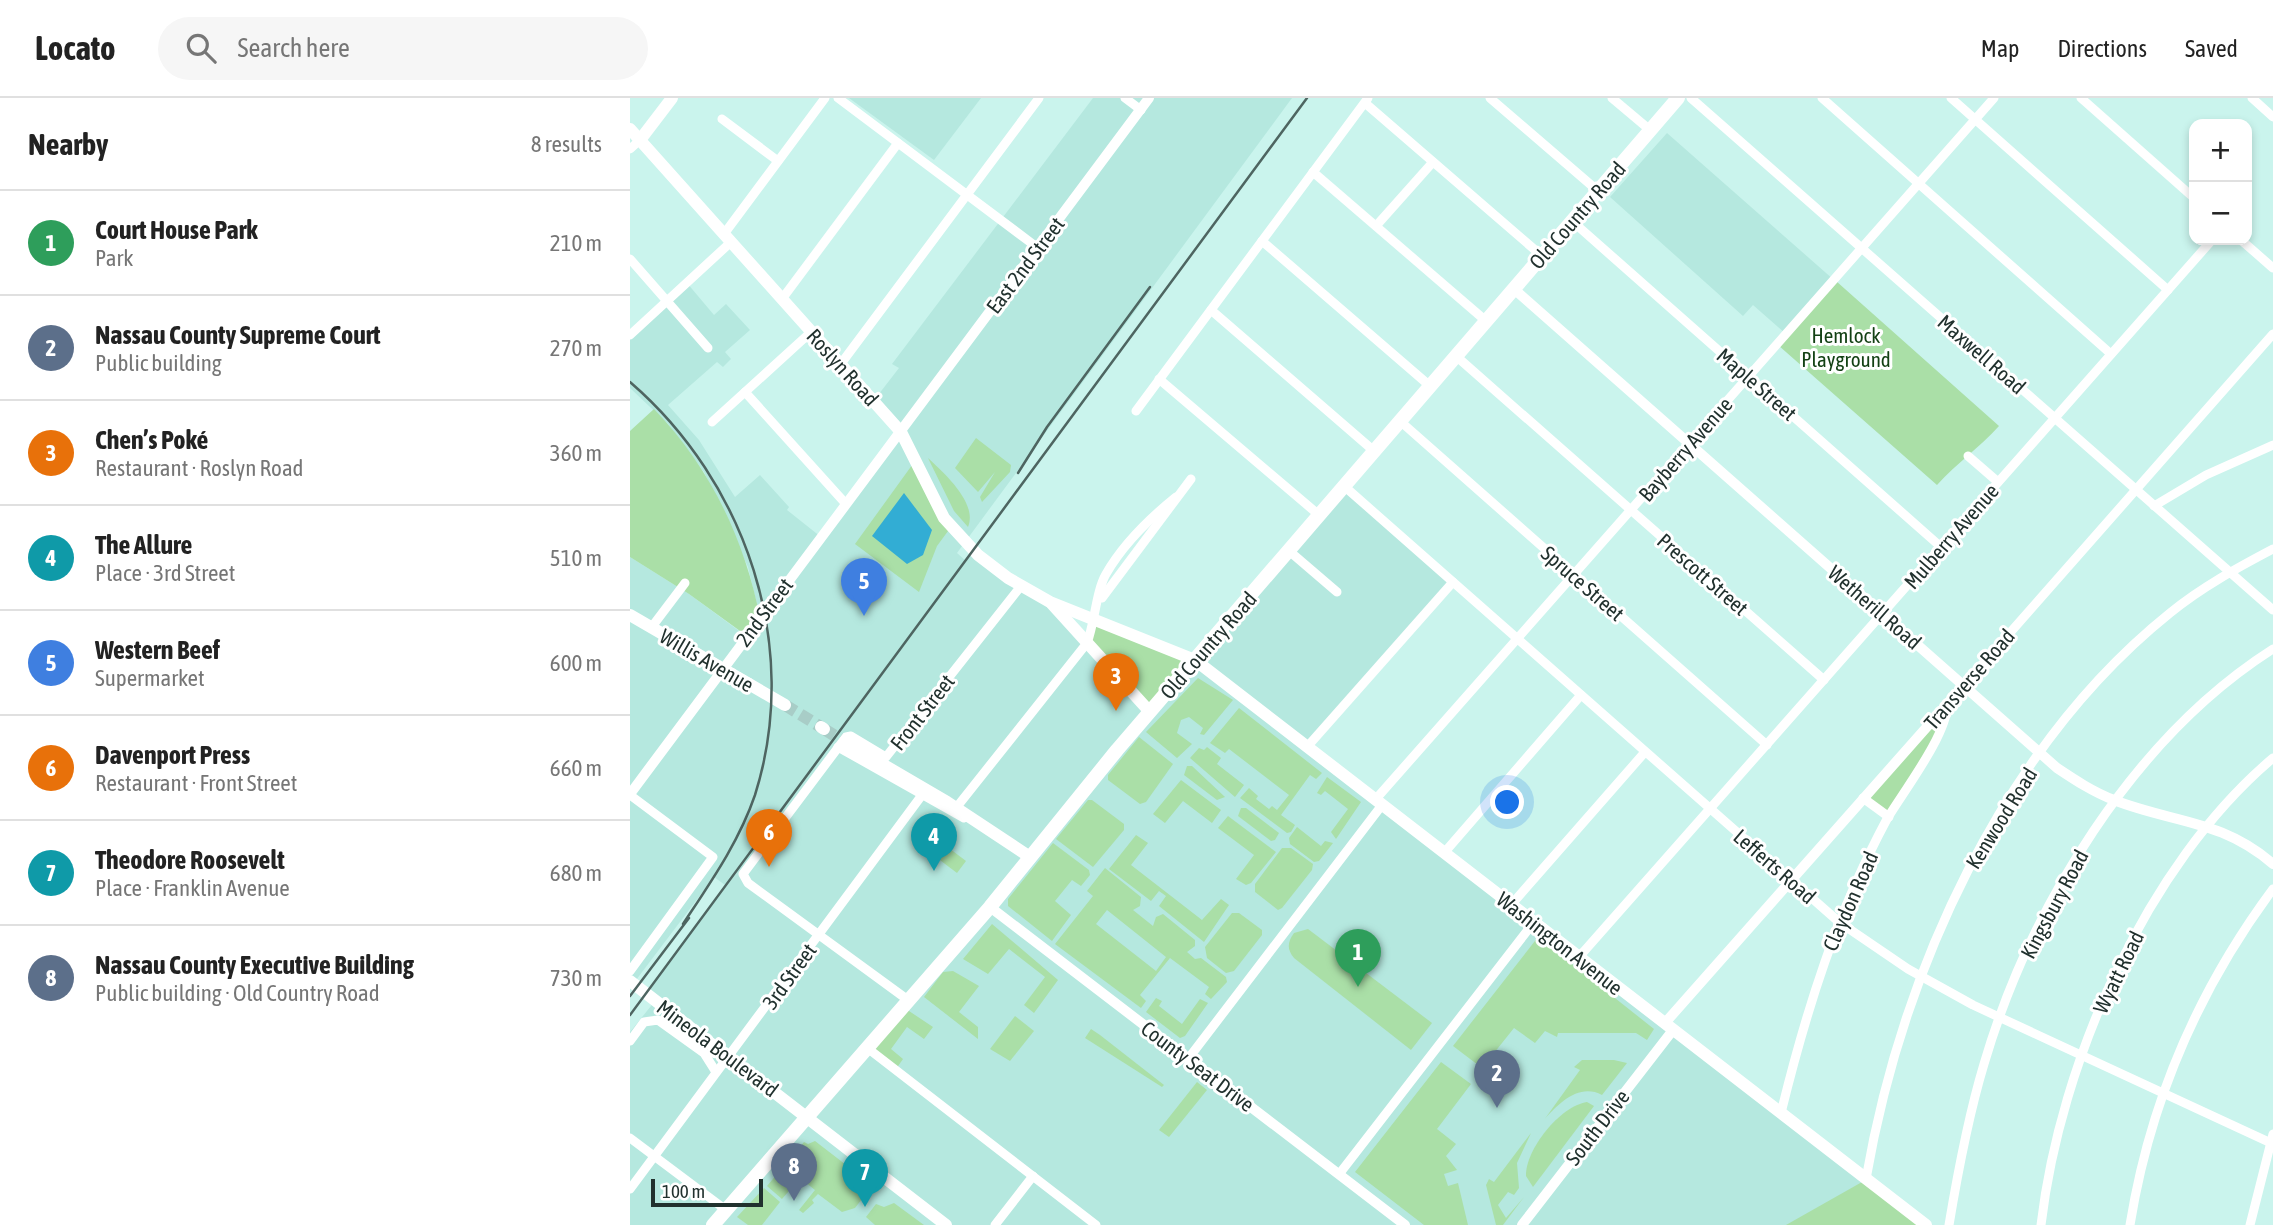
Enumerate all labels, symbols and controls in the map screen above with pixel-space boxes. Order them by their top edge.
search box [158,17,648,80]
text: Locato [35,29,116,67]
icon: search [182,29,220,67]
text: Search here [238,33,350,63]
text: Map [1981,35,2019,62]
text: Directions [2057,35,2147,62]
text: Saved [2185,35,2238,62]
map controls [2189,119,2252,245]
button: + [2189,119,2252,182]
text: Nearby [28,127,108,161]
text: 8 results [531,131,602,157]
street label: Old Country Road [1524,157,1630,273]
button: − [2189,182,2252,245]
street label: East 2nd Street [981,212,1069,318]
text: Court House Park [95,215,258,245]
text: 1 [46,230,56,256]
text: 210 m [550,230,602,256]
text: Park [95,245,133,271]
street label: Maxwell Road [1933,309,2031,399]
text: Nassau County Supreme Court [95,320,381,350]
park label: Hemlock Playground [1801,323,1891,371]
street label: Roslyn Road [802,324,884,410]
text: 2 [46,335,56,361]
text: 270 m [550,335,602,361]
street label: Maple Street [1712,343,1802,425]
text: Public building [95,350,222,376]
street label: Bayberry Avenue [1633,392,1737,506]
text: Chen’s Poké [95,425,208,455]
text: 3 [46,440,56,466]
text: 360 m [550,440,602,466]
text: Restaurant · Roslyn Road [95,455,304,481]
street label: Mulberry Avenue [1899,479,2003,593]
street label: Prescott Street [1653,528,1753,620]
text: The Allure [95,530,192,560]
street label: Spruce Street [1537,541,1629,625]
text: 4 [46,545,56,571]
text: 510 m [550,545,602,571]
pin: 5 [841,558,887,616]
text: Place · 3rd Street [95,560,235,586]
street label: Wetherill Road [1824,560,1926,654]
street label: 2nd Street [731,573,797,651]
street label: Old Country Road [1155,587,1261,703]
street label: Willis Avenue [656,623,758,697]
street label: Transverse Road [1919,624,2019,734]
text: Western Beef [95,635,220,665]
text: 5 [46,650,56,676]
text: 600 m [550,650,602,676]
pin: 3 [1093,653,1139,711]
text: Supermarket [95,665,205,691]
street label: Front Street [885,669,959,755]
text: Davenport Press [95,740,250,770]
text: 6 [46,755,56,781]
text: 660 m [550,755,602,781]
street label: Kenwood Road [1960,763,2042,873]
text: Restaurant · Front Street [95,770,297,796]
your location [1490,785,1524,819]
pin: 6 [746,809,792,867]
pin: 4 [911,813,957,871]
street label: Lefferts Road [1729,824,1821,908]
text: Theodore Roosevelt [95,845,285,875]
street label: Kingsbury Road [2015,846,2093,962]
street label: Claydon Road [1817,848,1883,954]
text: 7 [46,860,56,886]
text: 680 m [550,860,602,886]
text: Place · Franklin Avenue [95,875,290,901]
street label: Washington Avenue [1492,886,1628,1000]
street label: Wyatt Road [2088,927,2148,1017]
pin: 1 [1335,929,1381,987]
street label: 3rd Street [757,939,821,1013]
text: Nassau County Executive Building [95,950,414,980]
text: 8 [46,965,56,991]
text: 730 m [550,965,602,991]
text: Public building · Old Country Road [95,980,380,1006]
street label: Mineola Boulevard [653,995,783,1101]
street label: County Seat Drive [1137,1016,1259,1116]
pin: 2 [1474,1050,1520,1108]
street label: South Drive [1560,1085,1634,1169]
pin: 8 [771,1143,817,1201]
pin: 7 [842,1149,888,1207]
scale bar [651,1176,763,1208]
text: 100 m [662,1180,705,1202]

